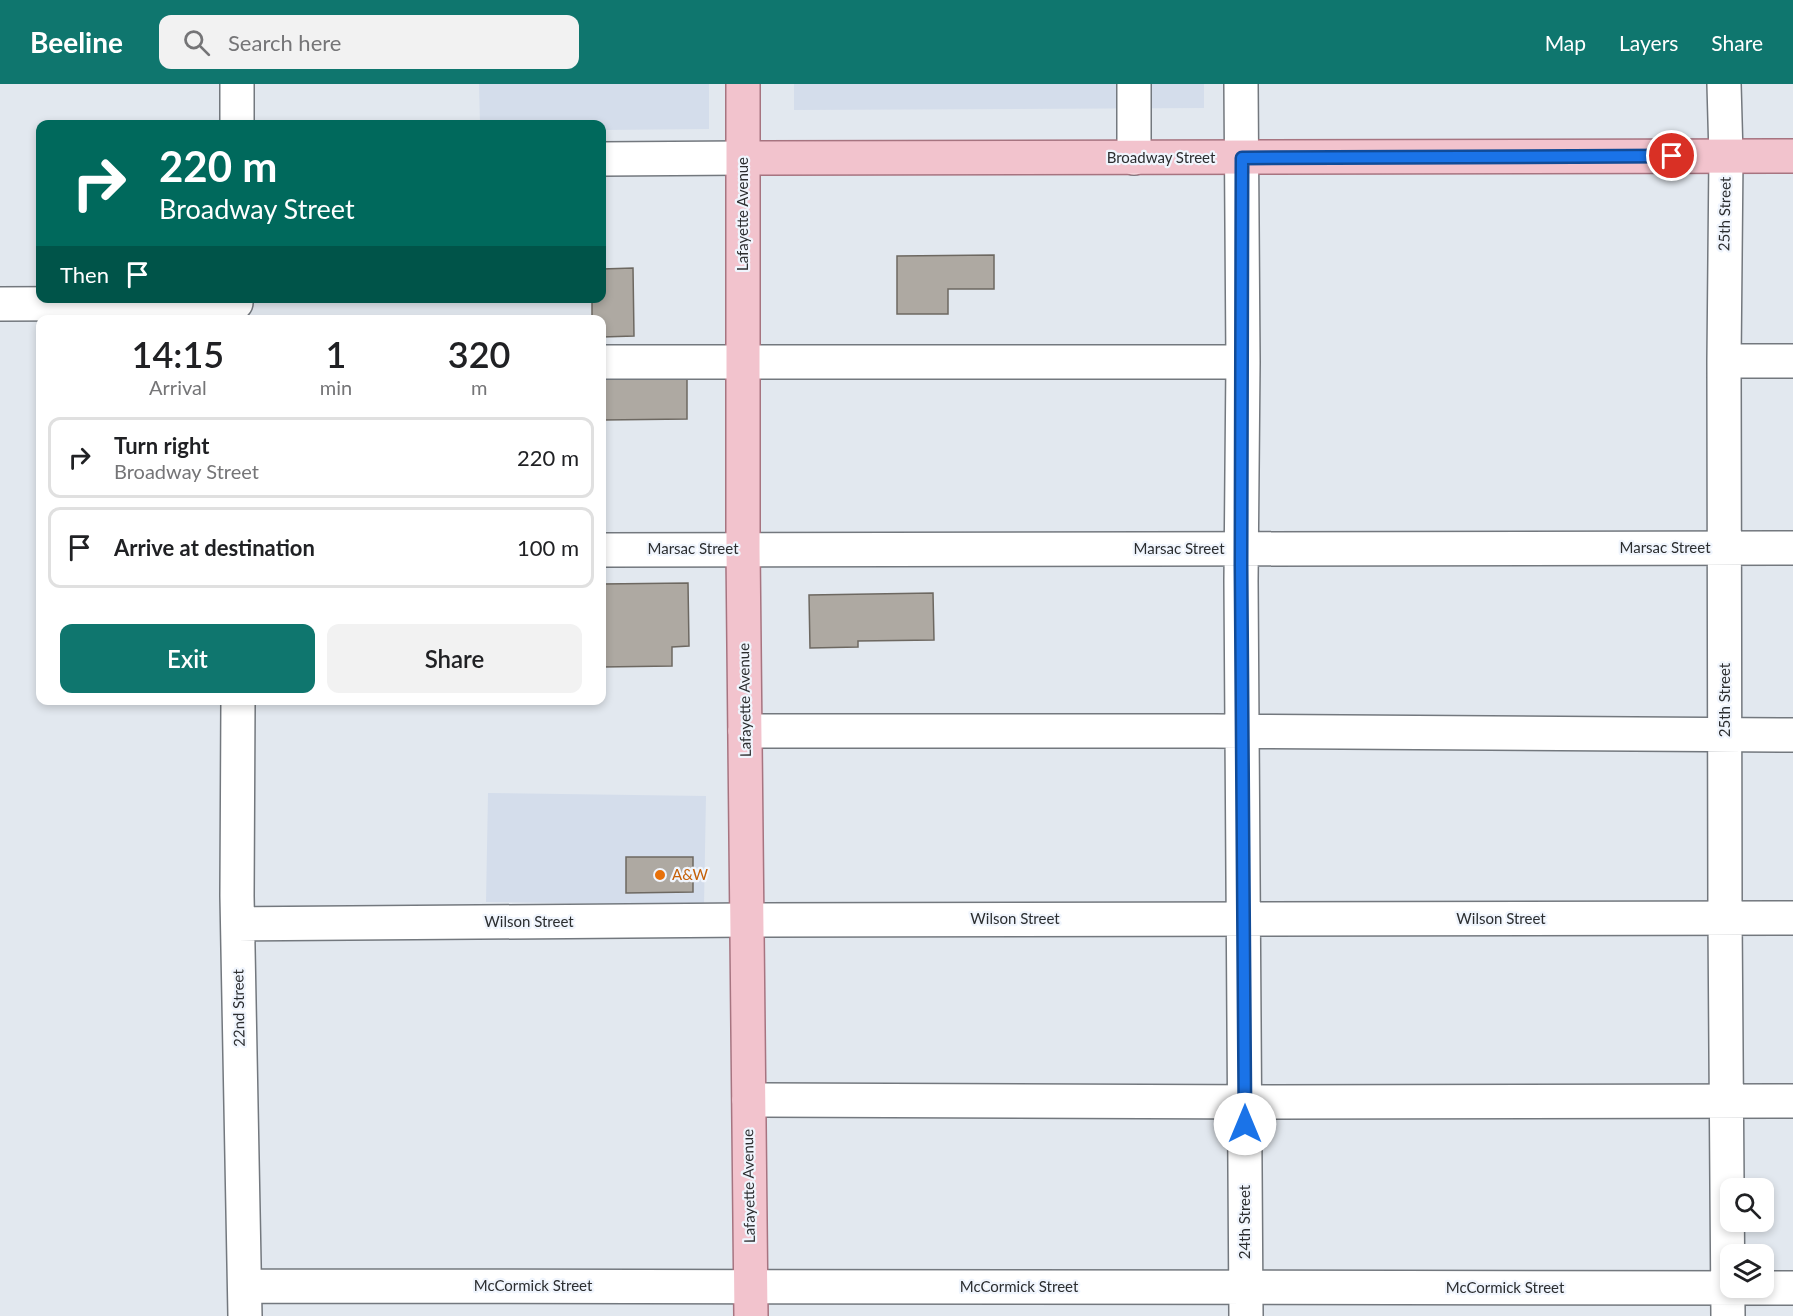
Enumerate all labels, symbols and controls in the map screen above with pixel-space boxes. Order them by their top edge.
search box [159,15,579,69]
text: Beeline [30,25,123,59]
icon: search [180,26,213,59]
text: Search here [228,29,341,56]
text: Map [1545,30,1586,55]
text: Layers [1619,30,1678,55]
text: Share [1711,30,1763,55]
pin [1646,130,1697,181]
icon: arrive [1655,139,1688,172]
text: 220 m [159,141,277,191]
icon: right [60,144,138,222]
street label: Broadway Street [1107,148,1216,166]
street label: Lafayette Avenue [733,157,751,271]
street label: 25th Street [1714,176,1734,251]
text: Broadway Street [159,192,355,225]
icon: arrive [121,258,154,291]
text: Then [60,261,109,288]
text: 14:15 [132,332,224,376]
text: 1 [326,332,346,376]
text: 320 [448,332,510,376]
text: Arrival [149,375,207,399]
text: min [320,375,352,399]
text: m [471,375,487,399]
text: Turn right [114,432,209,459]
icon: right [63,441,96,474]
text: 220 m [517,444,579,471]
text: Broadway Street [114,459,259,483]
icon: arrive [63,531,96,564]
text: Arrive at destination [114,534,315,561]
text: 100 m [517,534,579,561]
street label: Marsac Street [1619,538,1711,556]
street label: Marsac Street [647,539,739,557]
street label: Marsac Street [1133,539,1225,557]
button: Exit [60,624,315,693]
button: Share [327,624,582,693]
street label: Lafayette Avenue [734,643,754,757]
street label: 25th Street [1715,662,1733,737]
place label: A&W [672,865,708,883]
marker: A&W [653,868,667,882]
street label: Wilson Street [970,909,1060,927]
street label: Wilson Street [1456,909,1546,927]
street label: Wilson Street [484,912,574,930]
street label: 22nd Street [228,968,248,1047]
position arrow [1213,1092,1277,1156]
street label: Lafayette Avenue [738,1129,758,1243]
map controls [1720,1178,1774,1298]
button: search [1720,1178,1774,1232]
street label: 24th Street [1235,1184,1253,1259]
button: layers [1720,1244,1774,1298]
street label: McCormick Street [474,1276,593,1294]
street label: McCormick Street [960,1277,1079,1295]
street label: McCormick Street [1446,1278,1565,1296]

